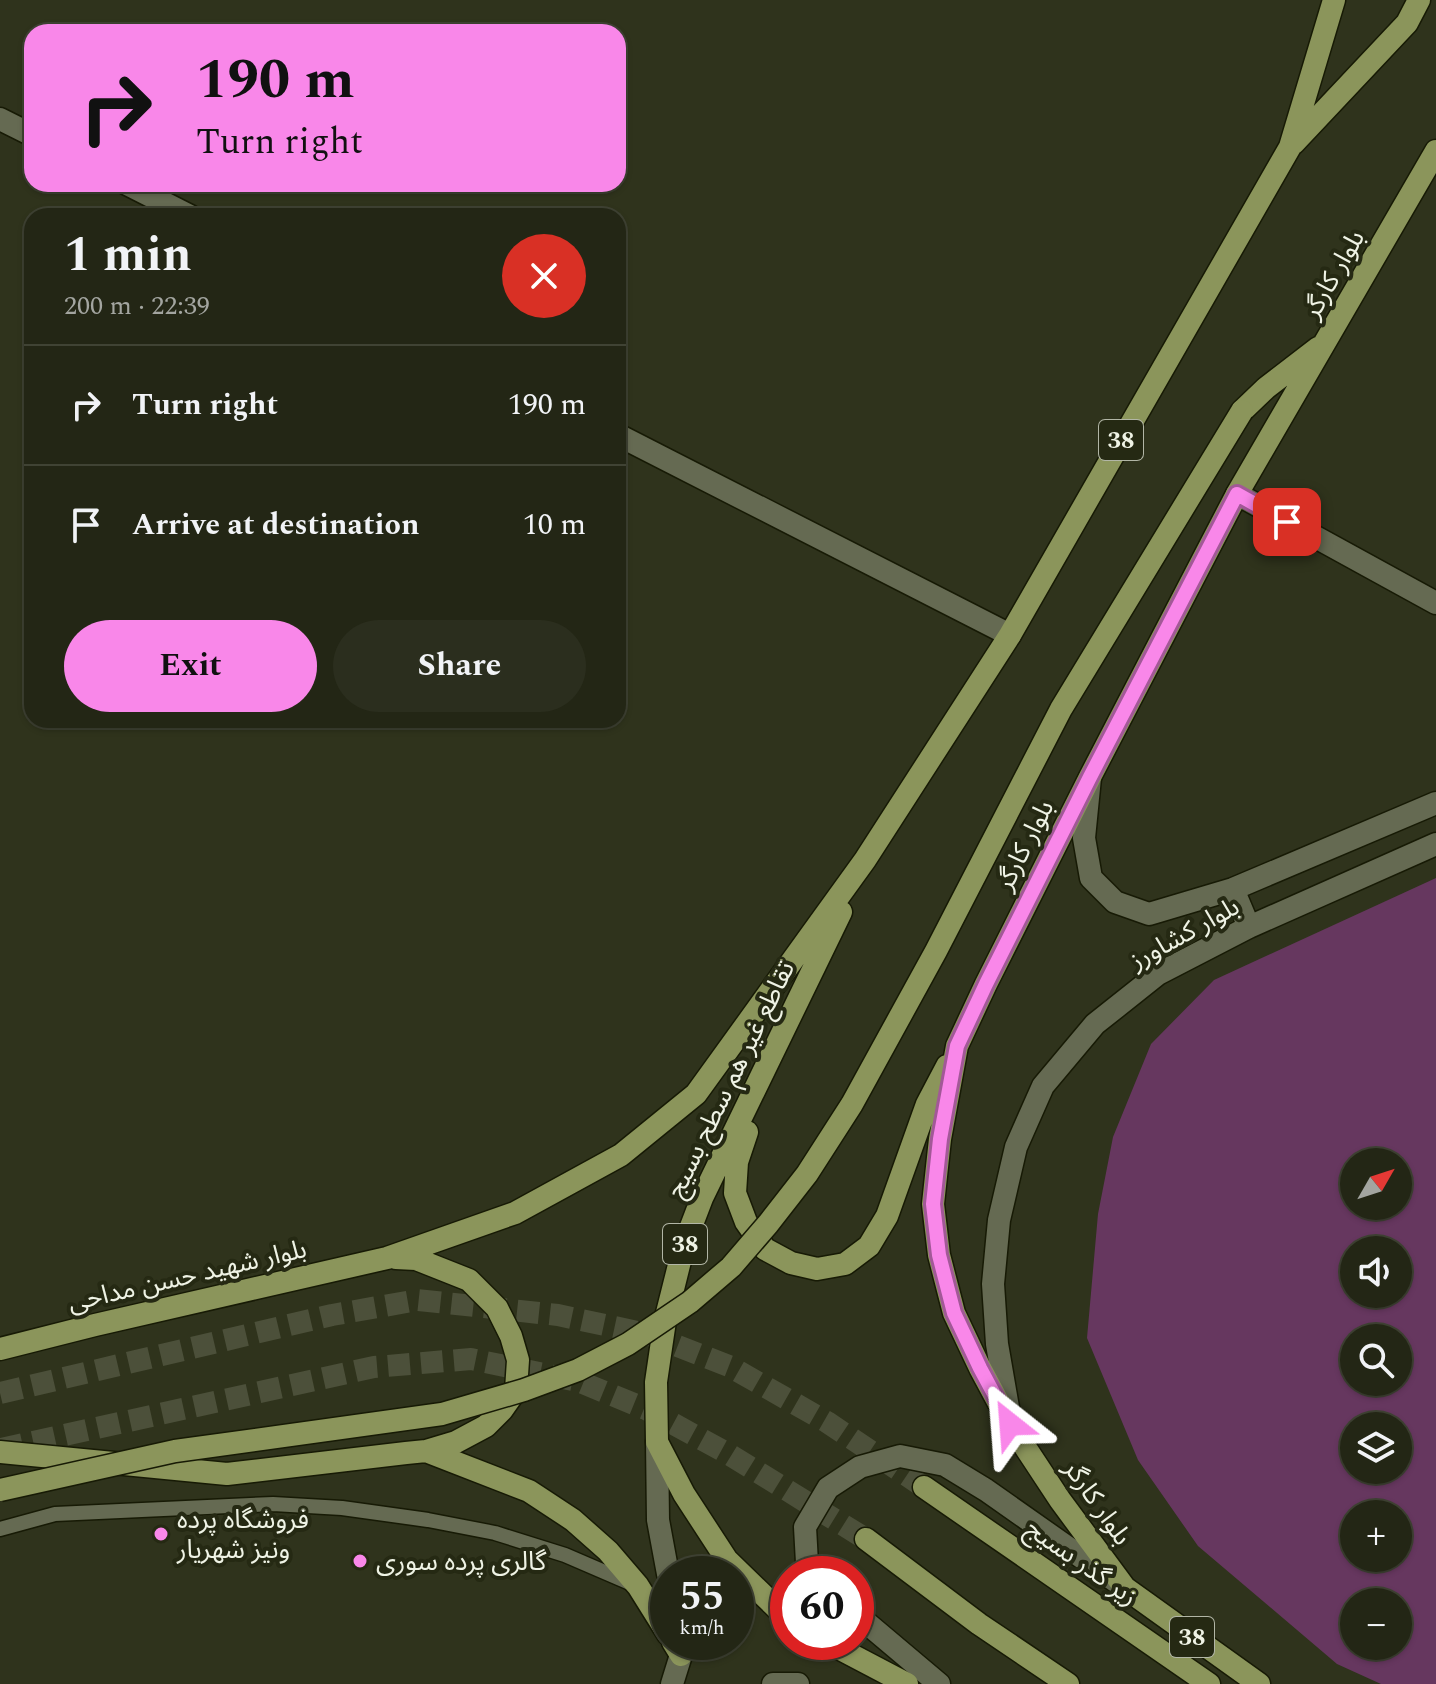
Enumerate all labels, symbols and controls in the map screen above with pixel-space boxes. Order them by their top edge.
text: 190 m [196,38,355,123]
icon: right [64,56,168,160]
text: Turn right [196,115,363,170]
text: 1 min [64,219,192,292]
street label: بلوار کارگر [1292,222,1375,327]
button: close [502,234,586,318]
text: 200 m · 22:39 [64,286,210,326]
text: Turn right [132,382,278,428]
text: 190 m [508,382,586,428]
icon: right [64,383,108,427]
road number: 38 [1099,420,1143,460]
pin [1253,488,1321,556]
icon: arrive [1265,500,1309,544]
text: Arrive at destination [132,502,419,548]
text: 10 m [523,502,586,548]
icon: arrive [64,503,108,547]
button: Exit [64,620,317,712]
button: Share [333,620,586,712]
street label: بلوار کارگر [985,793,1065,899]
street label: بلوار کشاورز [1121,887,1247,981]
street label: تقاطع غیر هم سطح بسیج [656,954,806,1205]
north arrow [1340,1148,1412,1220]
map controls [1340,1148,1412,1660]
road number: 38 [663,1224,707,1264]
street label: بلوار شهید حسن مداحی [64,1229,311,1323]
button: sound [1340,1236,1412,1308]
button: search [1340,1324,1412,1396]
position arrow [968,1382,1052,1466]
button: layers [1340,1412,1412,1484]
street label: بلوار کارگر [1052,1451,1141,1554]
place label: فروشگاه پرده ونیز شهریار [176,1500,309,1570]
button: + [1340,1500,1412,1572]
street label: زیر گذر بسیج [1017,1509,1146,1616]
marker: فروشگاه پرده ونیز شهریار [152,1525,170,1543]
place label: گالری پرده سوری [376,1542,547,1582]
marker: گالری پرده سوری [351,1552,369,1570]
speed limit sign: 60 [770,1556,874,1660]
text: 55 [680,1567,724,1628]
button: − [1340,1588,1412,1660]
text: km/h [680,1613,725,1643]
road number: 38 [1170,1617,1214,1657]

